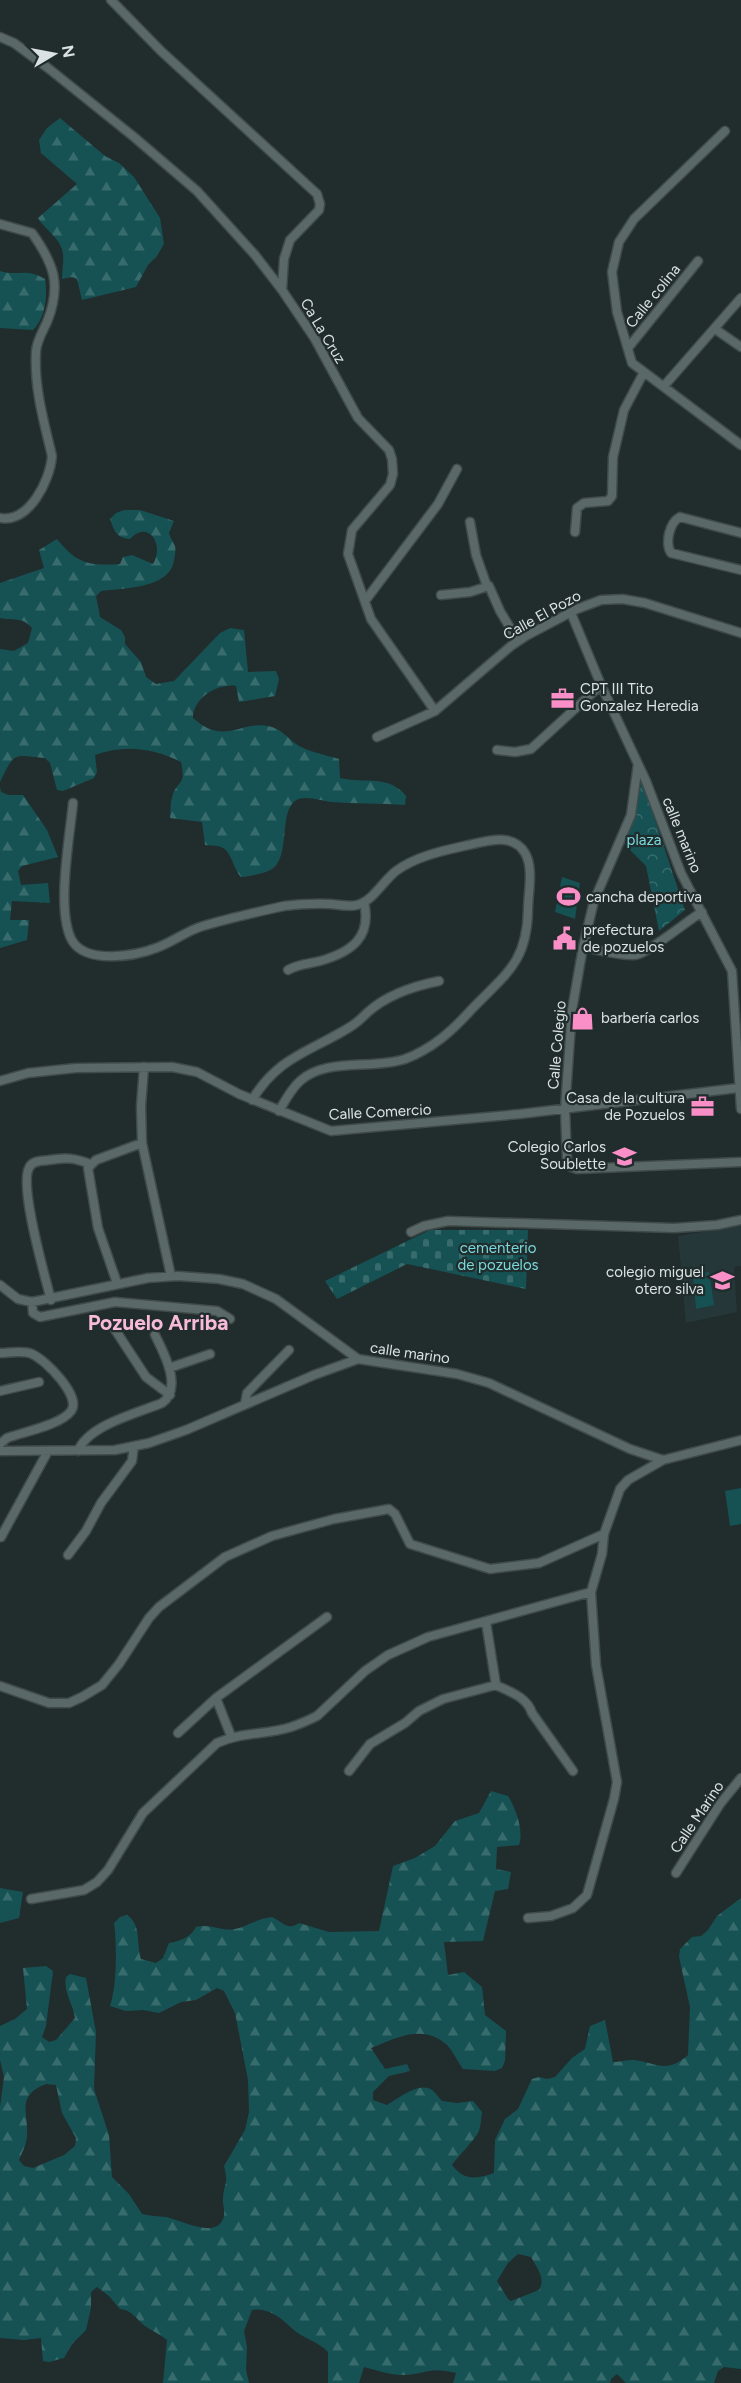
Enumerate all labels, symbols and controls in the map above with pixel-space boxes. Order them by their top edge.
north arrow [24,24,84,84]
text: N [58,44,79,59]
street label: Calle colina [622,261,684,331]
street label: Ca La Cruz [296,295,350,367]
street label: Calle El Pozo [500,586,584,644]
place label: CPT III Tito Gonzalez Heredia [580,680,699,715]
office icon: CPT III Tito Gonzalez Heredia [549,685,575,711]
street label: calle marino [659,794,705,876]
park label: plaza [627,831,661,849]
sports icon: cancha deportiva [555,884,581,910]
place label: cancha deportiva [586,888,702,906]
place label: prefectura de pozuelos [583,921,664,956]
public building icon: prefectura de pozuelos [552,926,578,952]
street label: Calle Colegio [544,1000,570,1090]
shop icon: barbería carlos [570,1005,596,1031]
place label: barbería carlos [601,1009,699,1027]
place label: Casa de la cultura de Pozuelos [566,1089,685,1124]
office icon: Casa de la cultura de Pozuelos [690,1094,716,1120]
street label: Calle Comercio [328,1100,432,1124]
place label: Colegio Carlos Soublette [508,1138,606,1173]
school or university icon: Colegio Carlos Soublette [611,1143,637,1169]
park label: cementerio de pozuelos [457,1239,539,1274]
place label: colegio miguel otero silva [606,1263,704,1298]
school or university icon: colegio miguel otero silva [709,1268,735,1294]
district label: Pozuelo Arriba [88,1310,228,1335]
street label: calle marino [369,1339,451,1368]
street label: Calle Marino [666,1777,728,1856]

